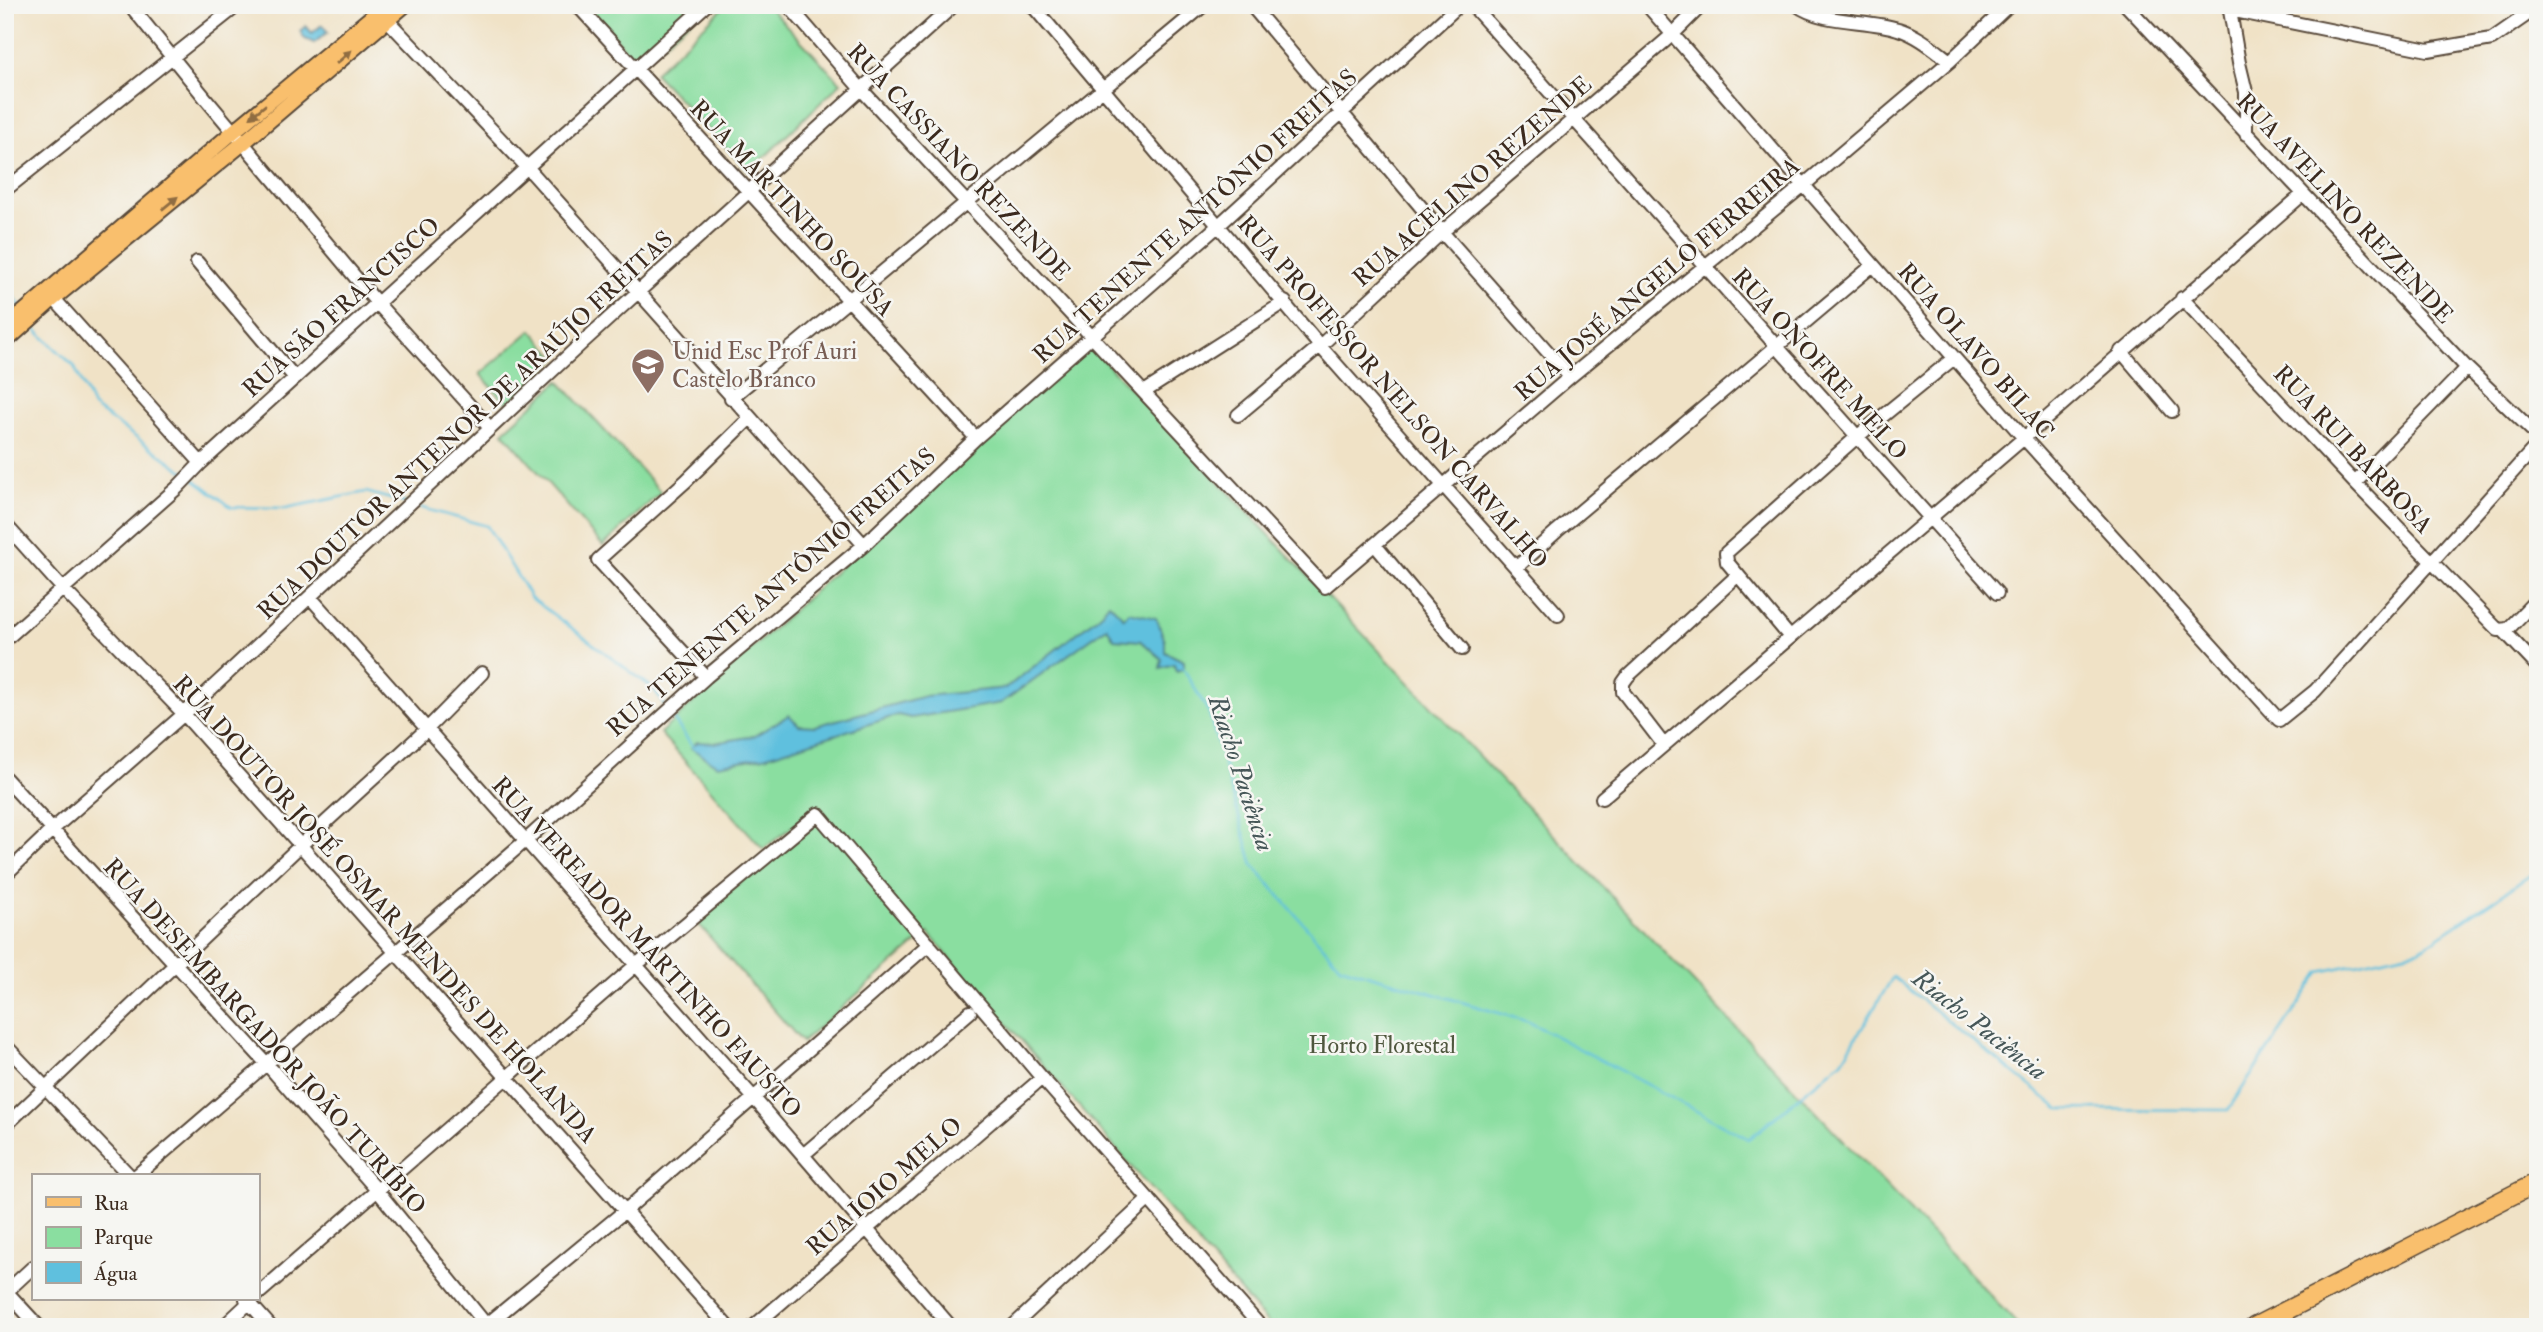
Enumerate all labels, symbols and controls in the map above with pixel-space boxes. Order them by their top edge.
street label: RUA CASSIANO REZENDE [840,37,1077,288]
one-way arrow [335,49,353,65]
street label: RUA TENENTE ANTÔNIO FREITAS [1026,61,1364,371]
street label: RUA ACELINO REZENDE [1346,69,1598,294]
street label: RUA AVELINO REZENDE [2229,86,2460,330]
street label: RUA MARTINHO SOUSA [683,93,900,323]
one-way arrow [249,103,266,118]
street label: RUA JOSÉ ANGELO FERREIRA [1508,150,1806,408]
one-way arrow [160,196,178,211]
street label: RUA PROFESSOR NELSON CARVALHO [1231,209,1555,575]
street label: RUA SÃO FRANCISCO [236,210,447,404]
street label: RUA DOUTOR ANTENOR DE ARAÚJO FREITAS [250,223,680,627]
street label: RUA OLAVO BILAC [1890,257,2061,446]
street label: RUA ONOFRE MELO [1725,262,1914,467]
place label: Unid Esc Prof Auri Castelo Branco [672,336,857,395]
school or university icon: Unid Esc Prof Auri Castelo Branco [629,346,667,395]
street label: RUA RUI BARBOSA [2266,358,2439,540]
street label: RUA TENENTE ANTÔNIO FREITAS [600,440,942,744]
street label: RUA DOUTOR JOSÉ OSMAR MENDES DE HOLANDA [166,668,604,1150]
water label: Riacho Paciência [1200,690,1281,855]
street label: RUA VEREADOR MARTINHO FAUSTO [485,770,808,1125]
street label: RUA DESEMBARGADOR JOÃO TURÍBIO [96,851,434,1221]
water label: Riacho Paciência [1905,962,2053,1087]
park label: Horto Florestal [1308,1030,1456,1061]
street label: RUA IOIO MELO [800,1110,969,1263]
legend [32,1174,259,1300]
text: Rua [94,1190,129,1217]
text: Parque [94,1224,153,1251]
text: Água [93,1260,138,1287]

